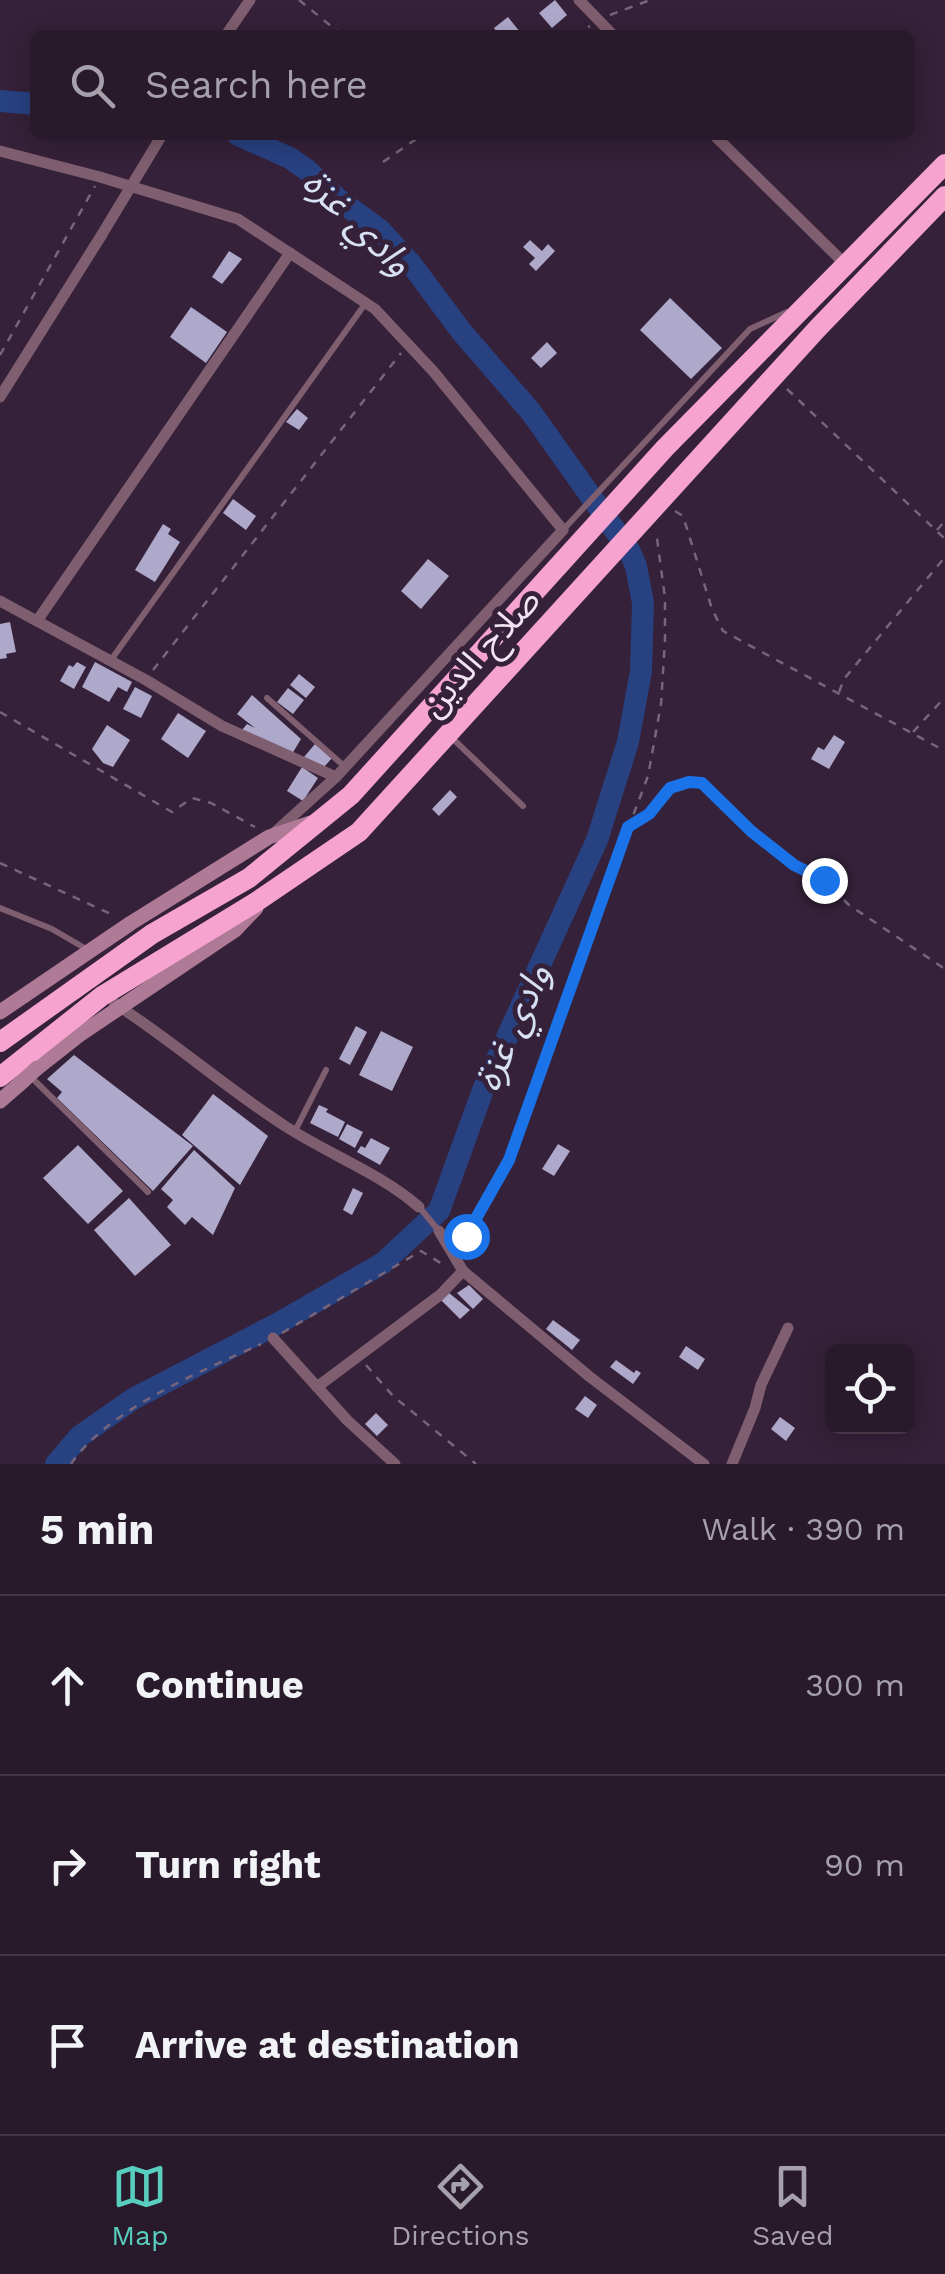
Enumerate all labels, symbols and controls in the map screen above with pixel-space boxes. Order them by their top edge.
search box [30,30,915,140]
icon: search [65,58,120,113]
text: Search here [145,63,368,107]
water label: وادي غزة [289,160,421,290]
street label: صلاح الدين [411,579,552,728]
route end [802,858,848,904]
water label: وادي غزة [465,957,566,1100]
route start [444,1214,490,1260]
map controls [825,1344,915,1434]
button: locate [825,1344,915,1434]
text: 5 min [40,1505,154,1554]
text: Walk · 390 m [701,1510,905,1548]
icon: ahead [40,1658,95,1713]
text: Continue [135,1663,304,1707]
text: 300 m [805,1666,905,1704]
icon: right [40,1838,95,1893]
text: Turn right [135,1843,321,1887]
text: 90 m [824,1846,905,1884]
icon: arrive [40,2018,95,2073]
text: Arrive at destination [135,2023,520,2067]
tab: Map [111,2159,169,2252]
tab: Directions [391,2159,530,2252]
tab: Saved [752,2159,834,2252]

